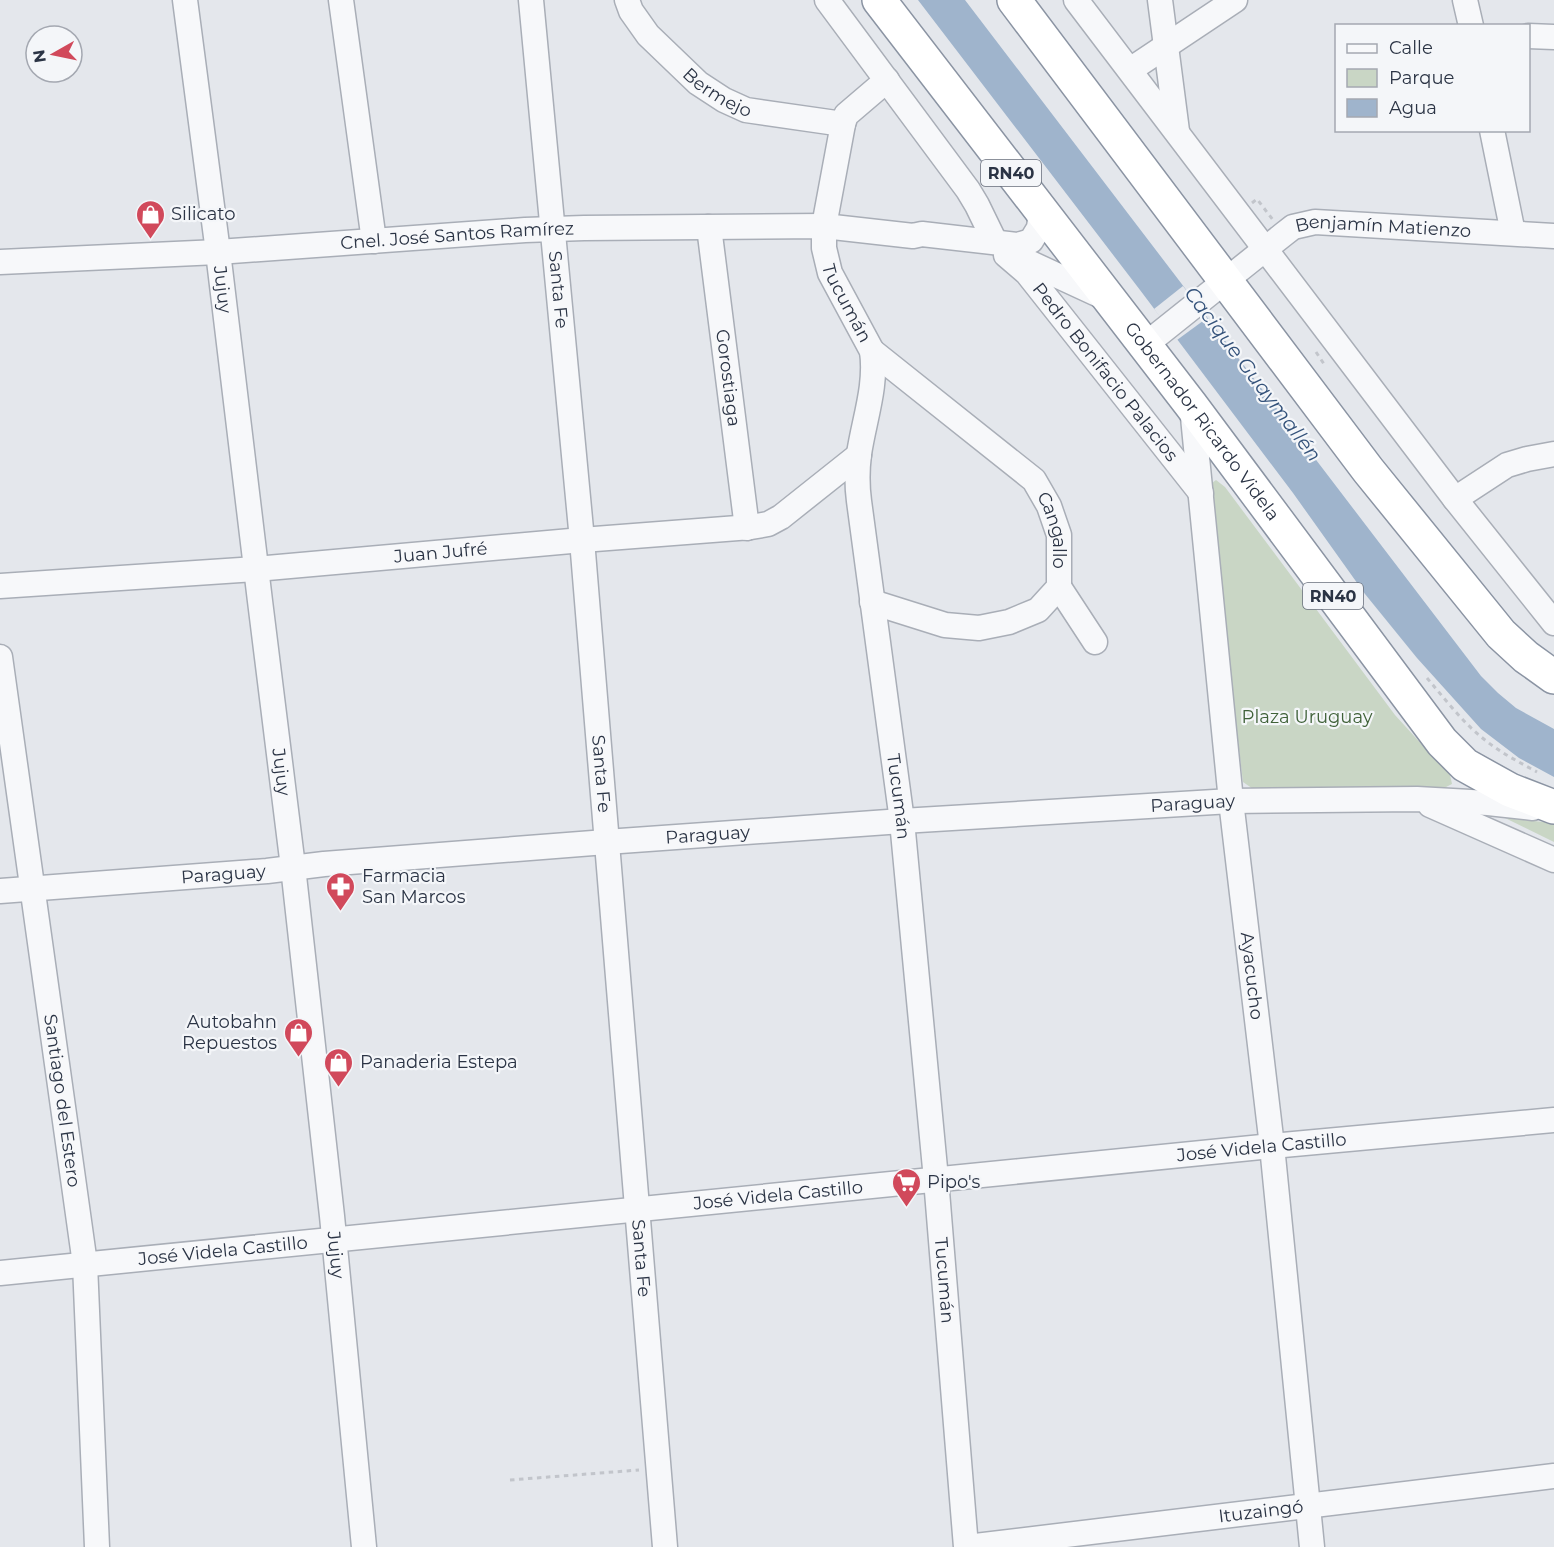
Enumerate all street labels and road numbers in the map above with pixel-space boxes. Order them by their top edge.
street label: Bermejo [678,63,755,122]
road number: RN40 [981,160,1041,186]
street label: Benjamín Matienzo [1293,210,1472,242]
street label: Cnel. José Santos Ramírez [340,217,574,254]
street label: Santa Fe [544,250,573,330]
street label: Tucumán [817,262,876,346]
street label: Jujuy [209,264,236,315]
street label: Pedro Bonifacio Palacios [1028,278,1183,466]
street label: Gobernador Ricardo Videla [1120,318,1284,525]
street label: Gorostiaga [711,328,745,428]
street label: Cangallo [1032,488,1070,569]
street label: Juan Jufré [392,537,489,568]
road number: RN40 [1303,583,1363,609]
street label: Santa Fe [587,734,615,814]
street label: Jujuy [267,746,295,797]
street label: Tucumán [882,752,915,840]
street label: Paraguay [1150,790,1236,817]
street label: Paraguay [665,821,751,849]
street label: Paraguay [180,860,267,888]
street label: Ayacucho [1236,931,1268,1021]
street label: Santiago del Estero [39,1013,85,1189]
street label: José Videla Castillo [1175,1128,1348,1167]
street label: José Videla Castillo [691,1176,864,1215]
street label: Santa Fe [627,1218,655,1298]
street label: Jujuy [322,1229,349,1280]
street label: José Videla Castillo [136,1231,309,1270]
street label: Tucumán [930,1236,959,1324]
street label: Ituzaingó [1217,1495,1305,1528]

